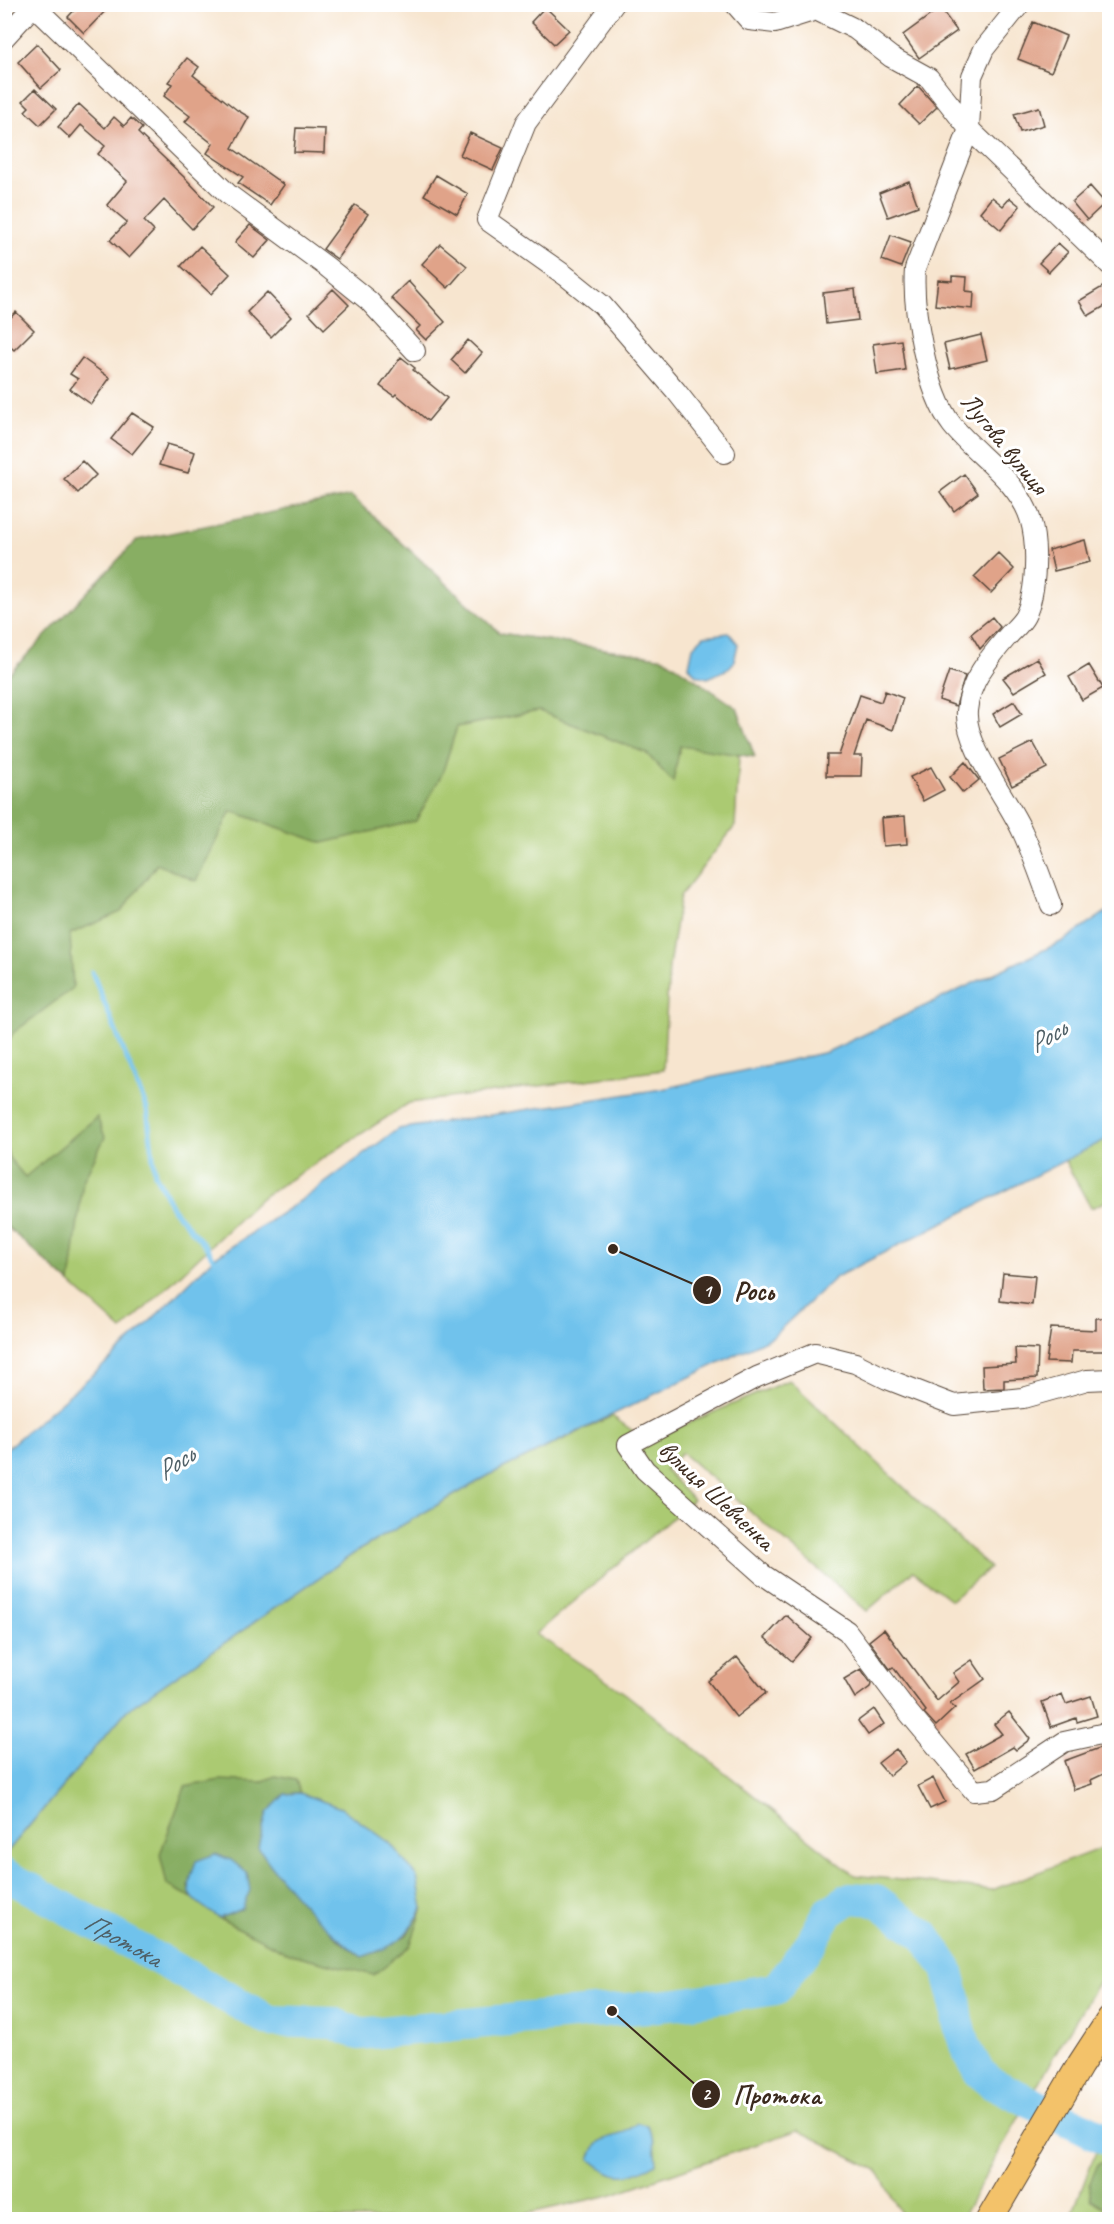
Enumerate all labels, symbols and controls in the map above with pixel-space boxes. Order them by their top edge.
street label: Лугова вулиця [954,386,1057,503]
water label: Рось [1022,1010,1075,1060]
callout: Рось [692,1268,786,1313]
text: Рось [734,1274,776,1308]
text: 1 [703,1280,713,1302]
street label: вулиця Шевченка [652,1433,783,1559]
water label: Рось [150,1436,203,1488]
water label: Протока [78,1905,170,1976]
callout: Протока [691,2072,833,2117]
text: Протока [733,2078,823,2112]
text: 2 [702,2083,712,2105]

